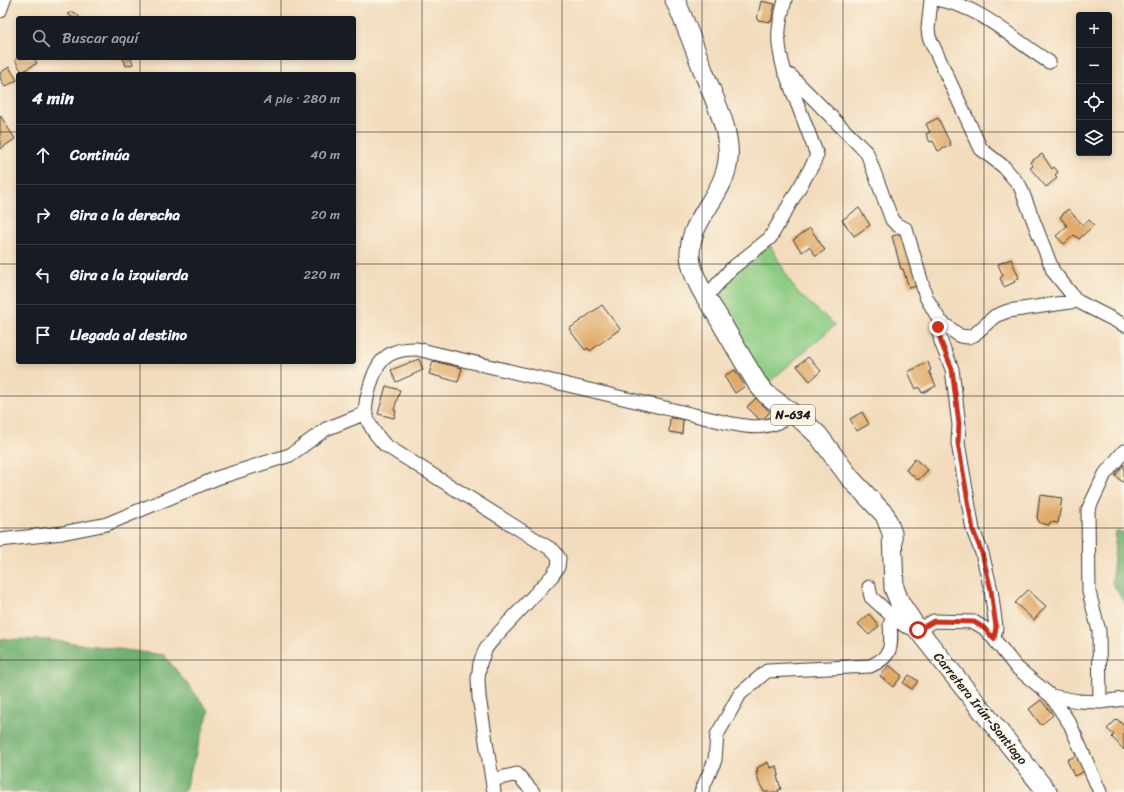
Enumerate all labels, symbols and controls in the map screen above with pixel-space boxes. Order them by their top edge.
map controls [1076,12,1112,156]
button: + [1076,12,1112,48]
search box [16,16,356,60]
text: Buscar aquí [62,25,139,51]
icon: search [30,27,52,49]
button: − [1076,48,1112,84]
text: 4 min [32,83,74,113]
button: locate [1076,84,1112,120]
text: A pie · 280 m [264,87,340,110]
button: layers [1076,120,1112,156]
text: Continúa [70,142,129,168]
text: 40 m [310,143,340,166]
icon: ahead [32,144,54,166]
text: Gira a la derecha [70,202,180,228]
text: 20 m [311,203,340,226]
icon: right [32,204,54,226]
text: Gira a la izquierda [70,262,188,288]
text: 220 m [303,263,340,286]
icon: left [32,264,54,286]
route end [929,318,947,336]
text: Llegada al destino [70,322,187,348]
icon: arrive [32,324,54,346]
road number: N-634 [771,405,815,425]
route start [909,621,927,639]
street label: Carretera Irún-Santiago [928,647,1034,770]

